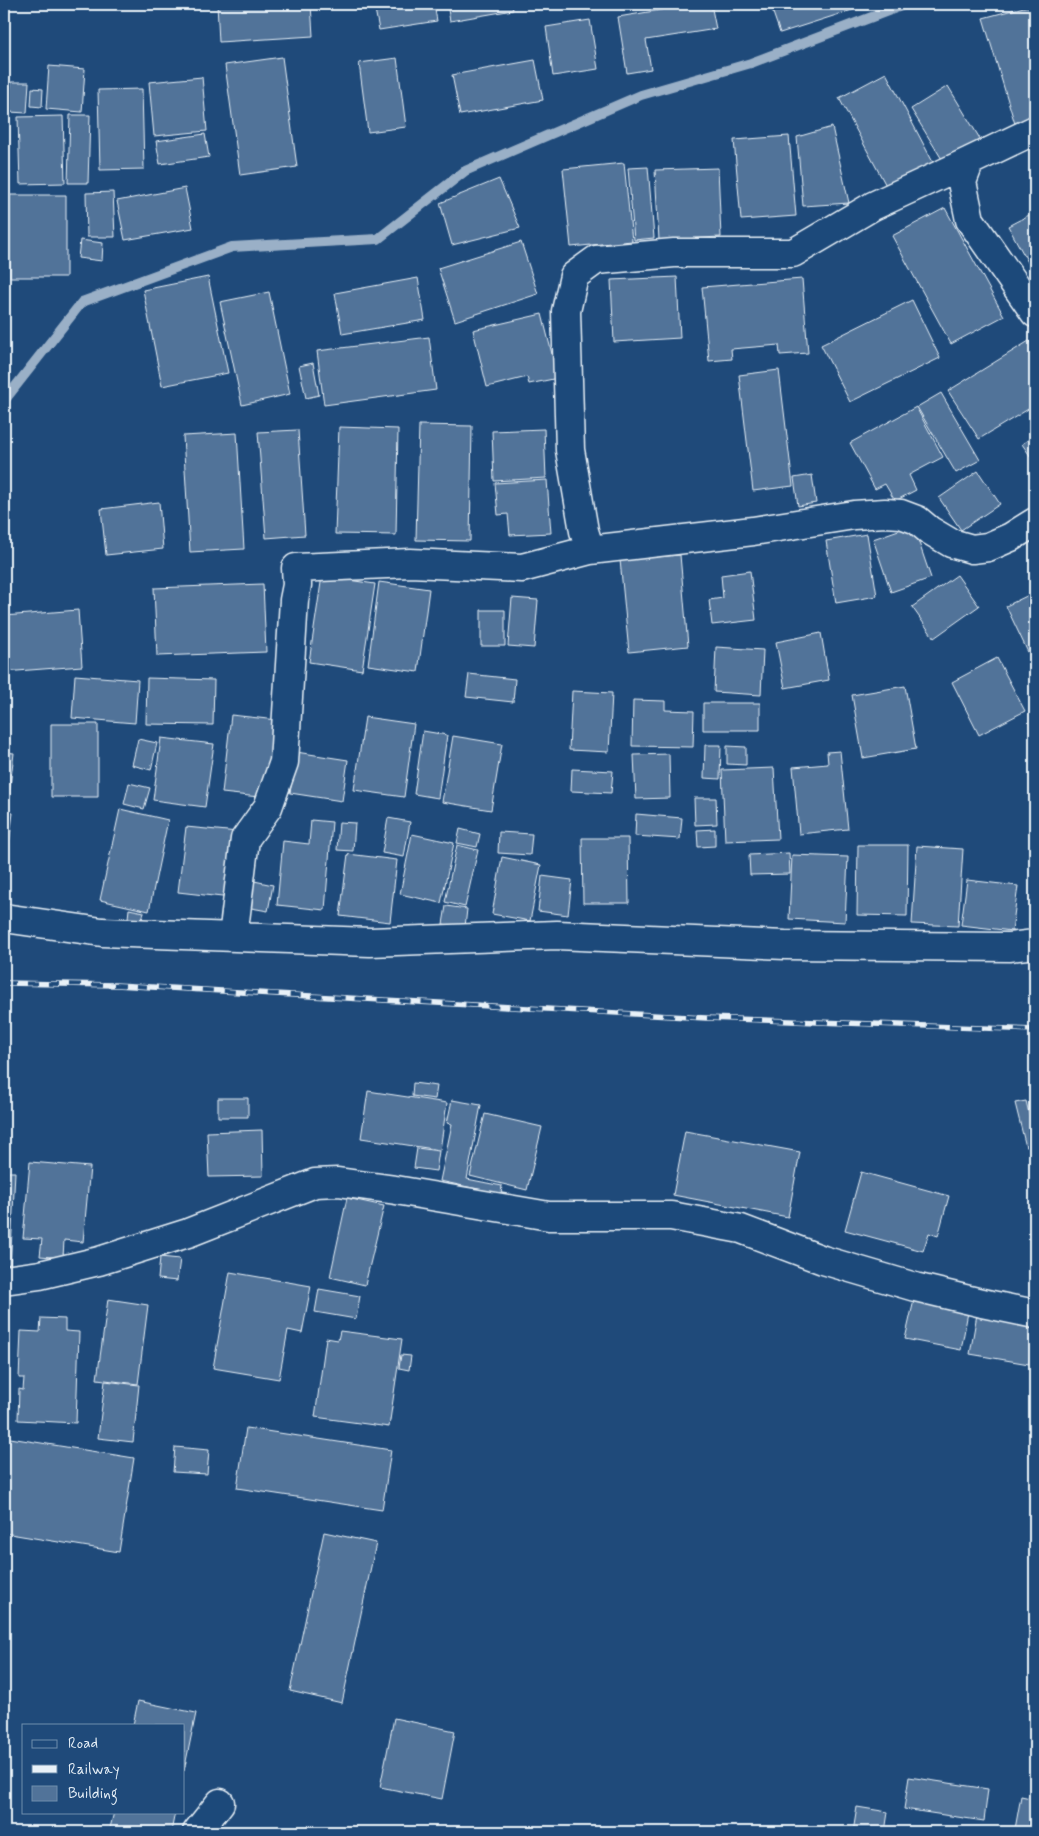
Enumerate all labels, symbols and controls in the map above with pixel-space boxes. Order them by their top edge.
legend [22,1724,185,1814]
text: Road [68,1734,98,1754]
text: Railway [68,1760,120,1780]
text: Building [68,1784,118,1805]

